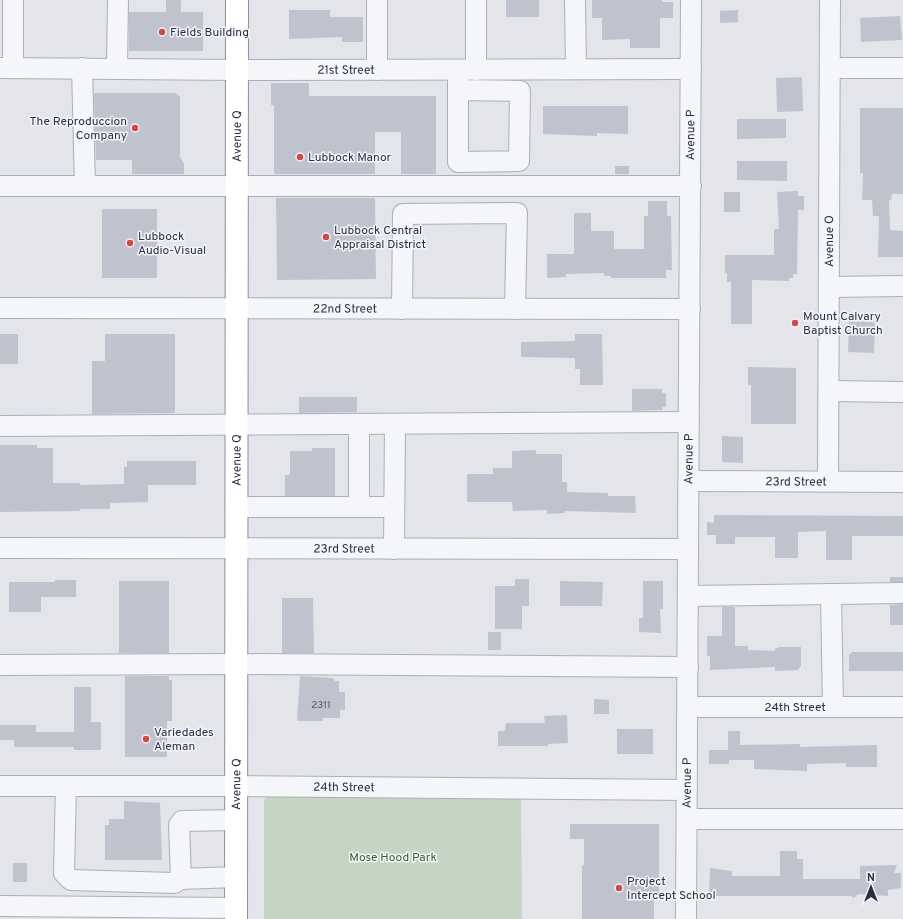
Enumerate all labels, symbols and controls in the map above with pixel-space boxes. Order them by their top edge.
place label: Fields Building [170,25,249,41]
marker: Fields Building [157,27,167,37]
street label: 21st Street [317,63,375,79]
street label: Avenue P [683,109,699,160]
street label: Avenue Q [230,110,246,162]
place label: The Reproduccion Company [30,114,127,144]
marker: The Reproduccion Company [130,123,140,133]
place label: Lubbock Manor [308,150,392,166]
marker: Lubbock Manor [295,152,305,162]
street label: Avenue O [822,215,838,267]
place label: Lubbock Central Appraisal District [334,223,426,253]
place label: Lubbock Audio-Visual [138,229,206,259]
marker: Lubbock Central Appraisal District [321,232,331,242]
marker: Lubbock Audio-Visual [125,238,135,248]
street label: 22nd Street [313,301,377,318]
place label: Mount Calvary Baptist Church [803,309,883,339]
marker: Mount Calvary Baptist Church [790,318,800,328]
street label: Avenue P [681,433,698,484]
street label: Avenue Q [229,434,246,486]
street label: 23rd Street [765,474,827,491]
street label: 23rd Street [313,541,375,558]
house number: 2311 [311,699,331,712]
street label: 24th Street [764,700,826,716]
place label: Variedades Aleman [154,725,214,755]
marker: Variedades Aleman [141,734,151,744]
street label: Avenue P [680,757,696,808]
street label: Avenue Q [229,758,245,810]
street label: 24th Street [313,780,375,796]
park label: Mose Hood Park [349,850,437,866]
north arrow [851,867,891,907]
text: N [867,871,875,885]
place label: Project Intercept School [627,874,716,904]
marker: Project Intercept School [614,883,624,893]

